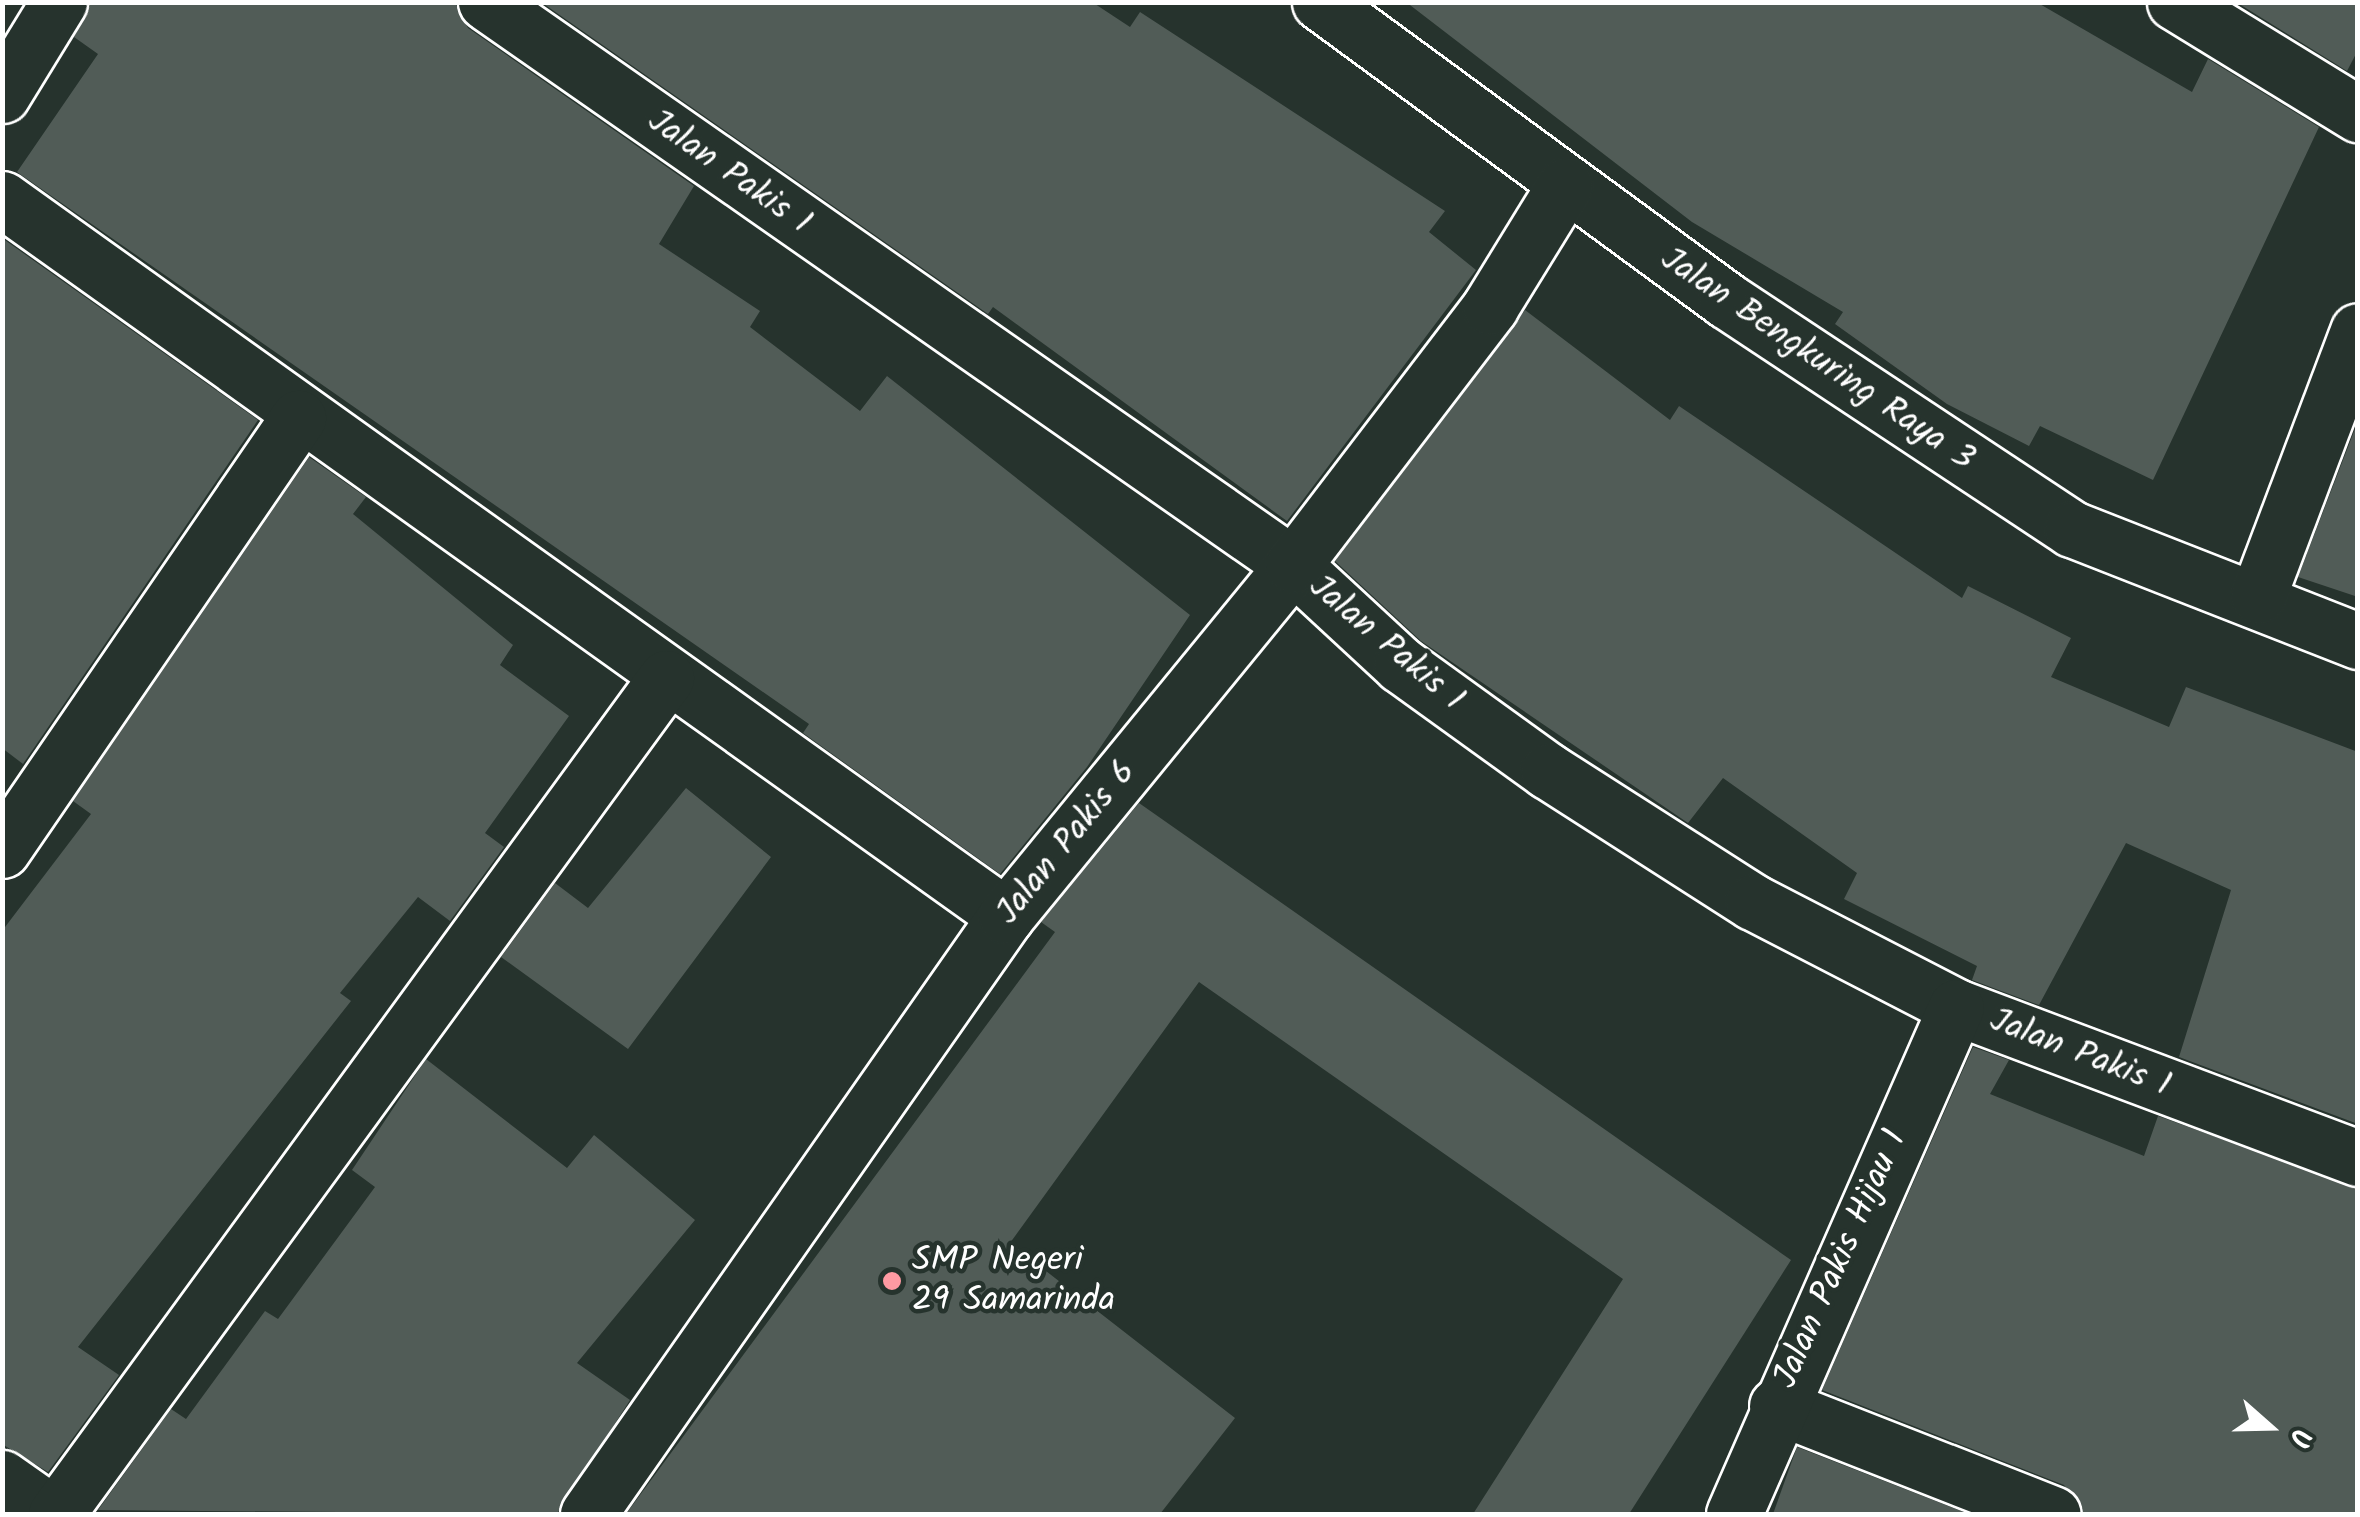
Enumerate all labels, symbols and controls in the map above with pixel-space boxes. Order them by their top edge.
street label: Jalan Pakis 1 [639,101,819,245]
street label: Jalan Bengkuring Raya 3 [1652,239,1982,481]
street label: Jalan Pakis 1 [1300,567,1472,721]
street label: Jalan Pakis 6 [988,752,1146,934]
street label: Jalan Pakis 1 [1984,1000,2176,1108]
street label: Jalan Pakis Hijau 1 [1765,1123,1917,1395]
place label: SMP Negeri 29 Samarinda [912,1240,1115,1322]
marker: SMP Negeri 29 Samarinda [881,1270,903,1292]
north arrow [2220,1377,2320,1477]
text: U [2275,1422,2323,1453]

